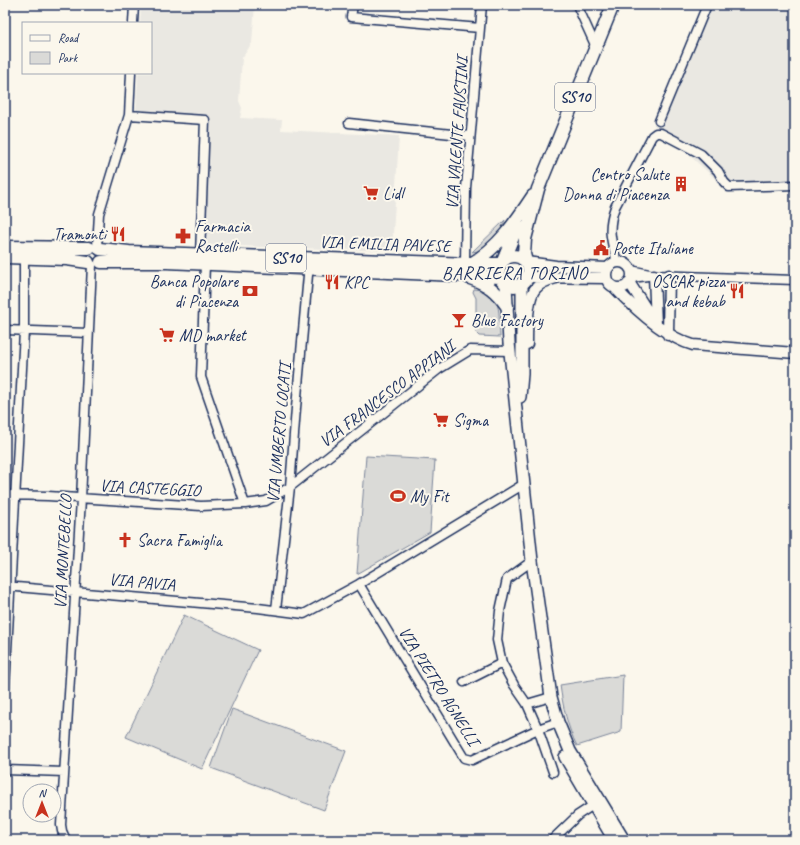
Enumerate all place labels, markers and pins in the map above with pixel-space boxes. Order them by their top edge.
place label: Centro Salute Donna di Piacenza [563,164,671,205]
building icon: Centro Salute Donna di Piacenza [672,175,690,193]
place label: Lidl [383,183,406,204]
supermarket icon: Lidl [362,184,380,202]
place label: Farmacia Rastelli [195,216,251,257]
place label: Tramonti [53,224,109,245]
restaurant icon: Tramonti [109,225,127,243]
pharmacy icon: Farmacia Rastelli [174,227,192,245]
place label: Poste Italiane [613,238,694,259]
public building icon: Poste Italiane [592,239,610,257]
place label: Banca Popolare di Piacenza [150,271,239,312]
place label: OSCAR pizza and kebab [652,271,727,312]
place label: KPC [344,272,370,293]
restaurant icon: KPC [323,273,341,291]
bank icon: Banca Popolare di Piacenza [241,282,259,300]
restaurant icon: OSCAR pizza and kebab [728,282,746,300]
place label: Blue Factory [471,310,544,331]
bar icon: Blue Factory [450,311,468,329]
place label: MD market [179,325,248,346]
supermarket icon: MD market [158,326,176,344]
place label: Sigma [453,410,489,431]
supermarket icon: Sigma [432,411,450,429]
place label: My Fit [410,486,451,507]
sports icon: My Fit [389,487,407,505]
place label: Sacra Famiglia [137,530,224,551]
church icon: Sacra Famiglia [116,531,134,549]

